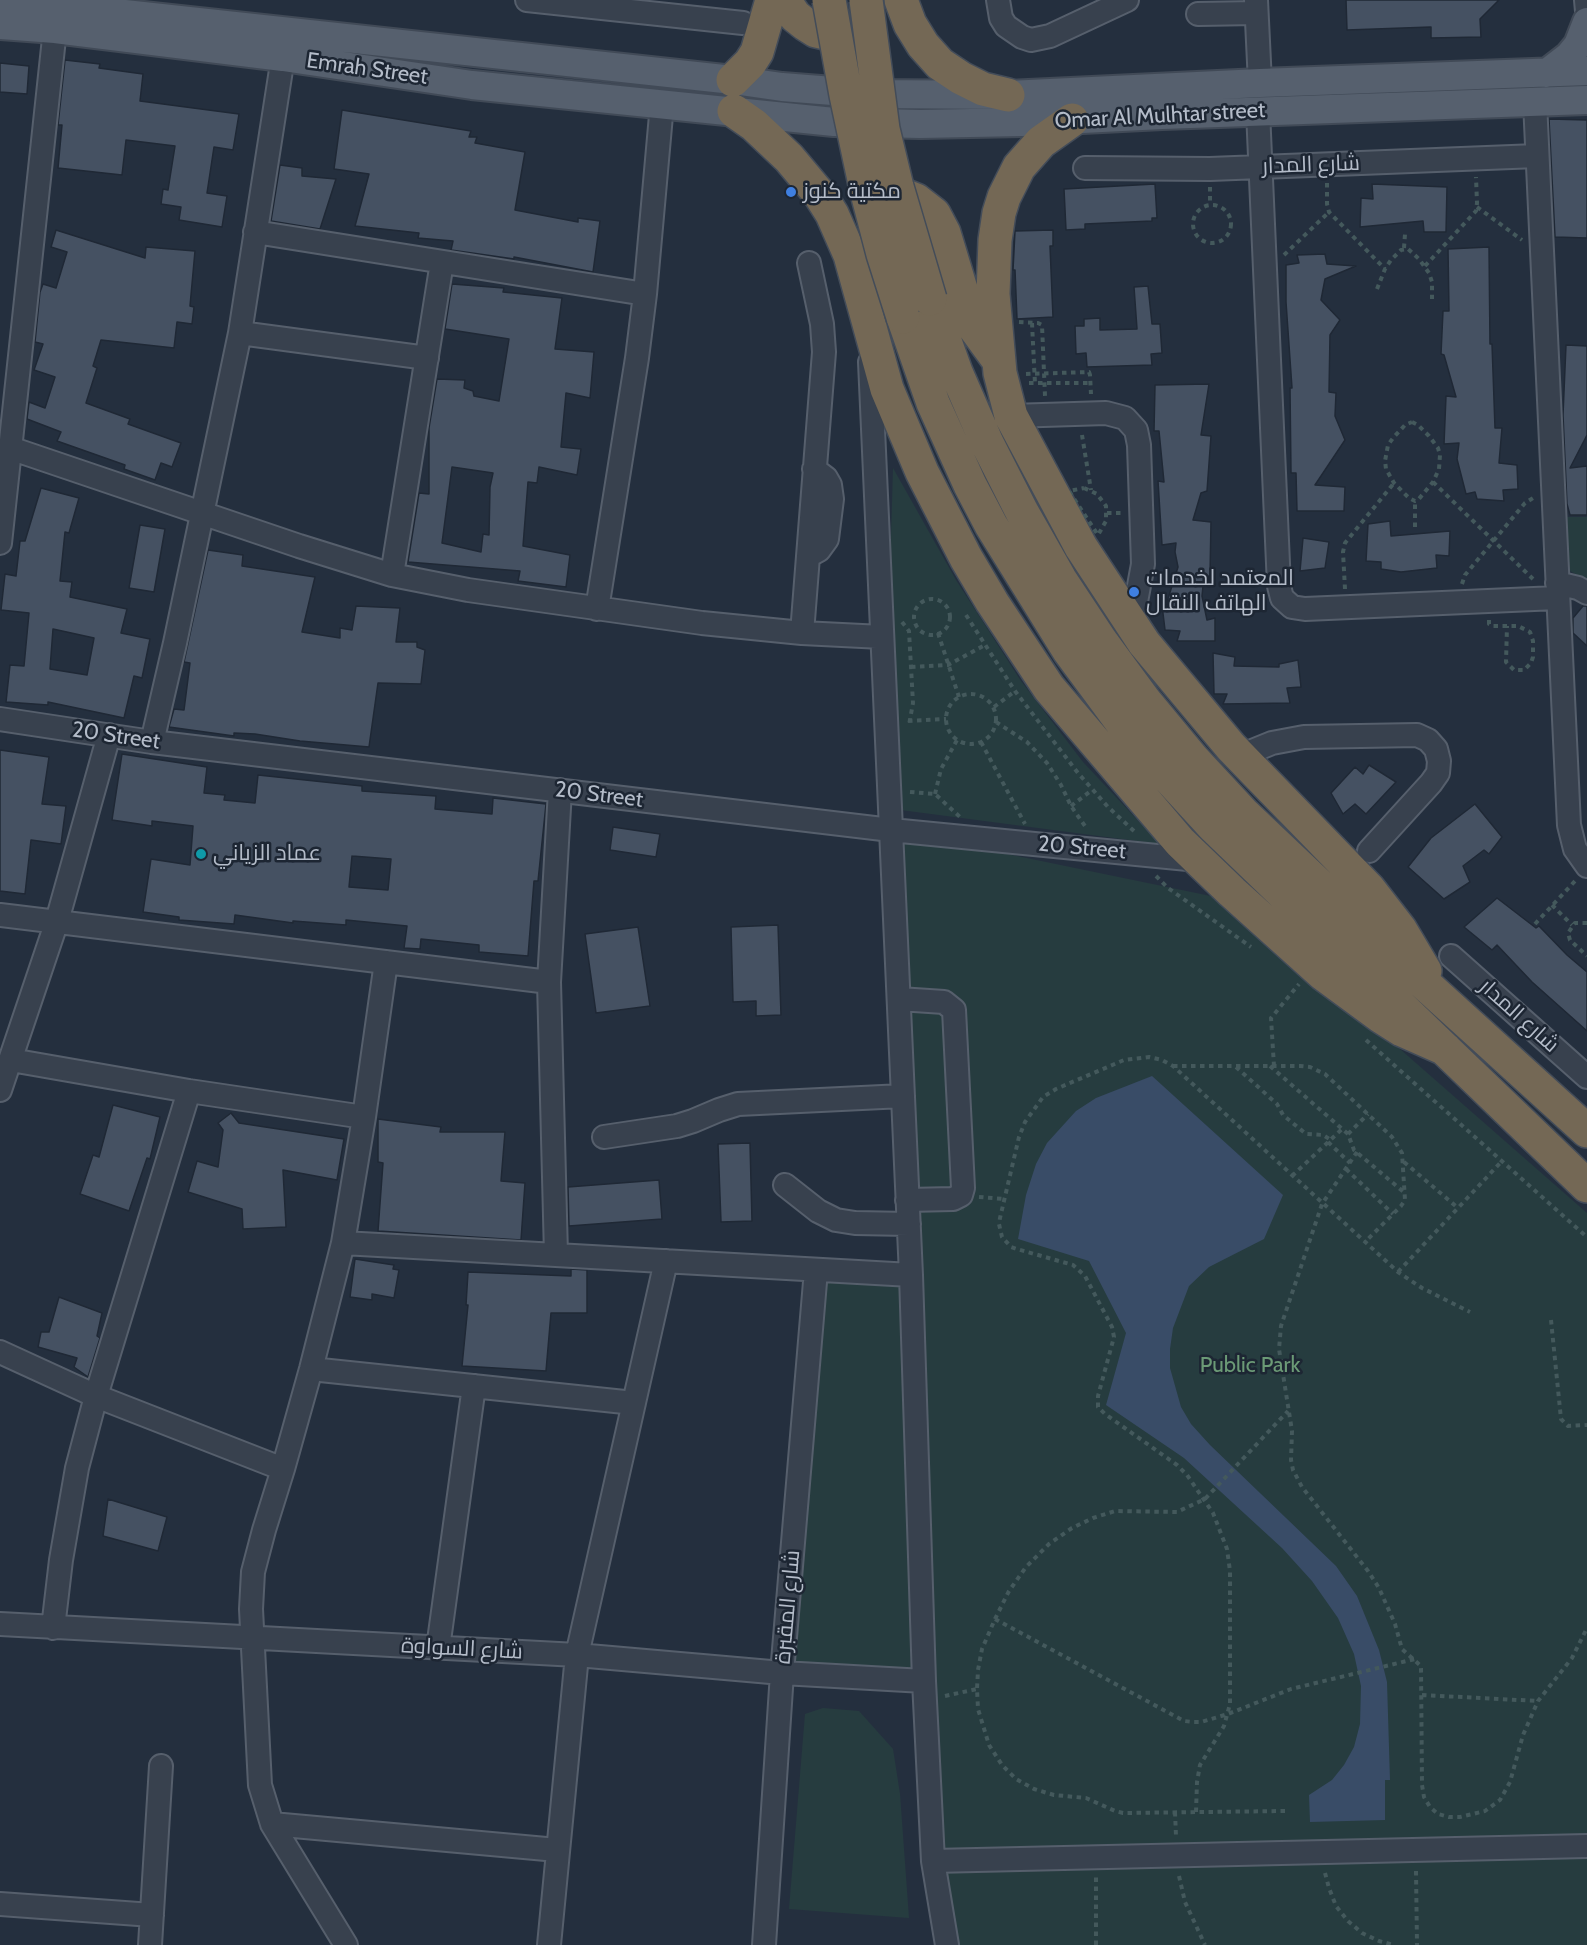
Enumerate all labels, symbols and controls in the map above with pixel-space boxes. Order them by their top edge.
street label: Emrah Street [305,47,429,91]
street label: Omar Al Mulhtar street [1054,97,1266,135]
street label: شارع المدار [1262,150,1360,180]
place label: مكتية كنوز [803,179,901,205]
marker: مكتية كنوز [784,185,798,199]
place label: المعتمد لخدمات الهاتف النقال [1146,566,1294,618]
marker: المعتمد لخدمات الهاتف النقال [1127,585,1141,599]
street label: 20 Street [70,717,162,755]
street label: 20 Street [554,777,644,813]
street label: 20 Street [1037,831,1127,865]
place label: عماد الزياني [213,841,321,867]
marker: عماد الزياني [194,847,208,861]
street label: شارع المدار [1474,973,1564,1059]
park label: Public Park [1200,1353,1300,1379]
street label: شارع المقبرة [770,1549,806,1665]
street label: شارع السواوة [400,1633,524,1665]

